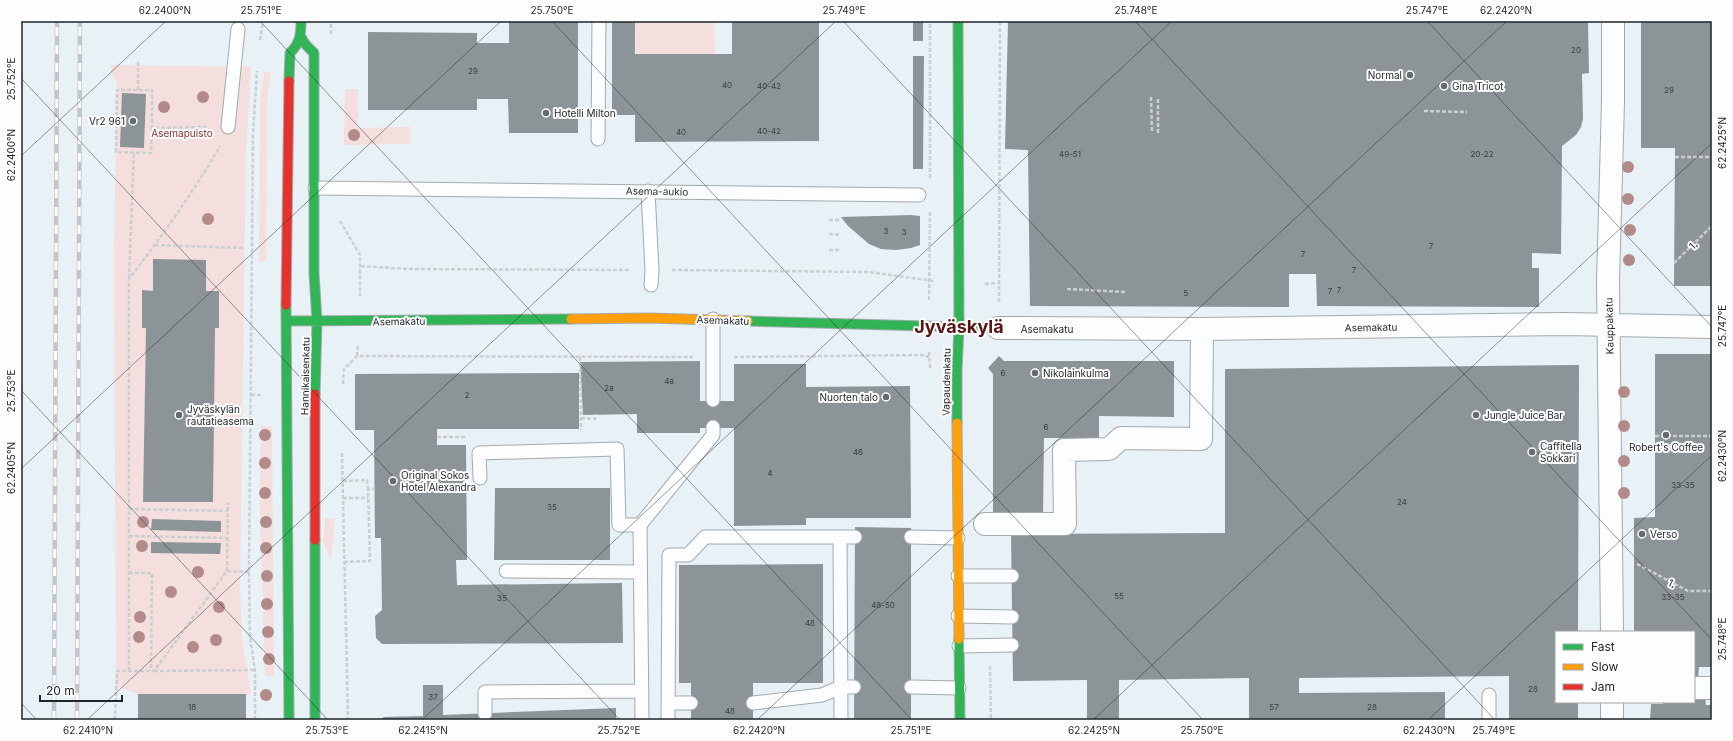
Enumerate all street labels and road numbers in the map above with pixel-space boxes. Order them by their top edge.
street label: Asema-aukio [626,184,688,198]
street label: 1. [1686,238,1700,252]
street label: Kauppakatu [1603,298,1615,354]
street label: Asemakatu [696,313,750,327]
street label: Asemakatu [373,315,426,327]
street label: Asemakatu [1345,321,1398,333]
street label: Asemakatu [1021,323,1073,335]
street label: Hannikaisenkatu [298,337,312,415]
street label: Vapaudenkatu [939,348,953,416]
street label: 1. [1666,576,1678,590]

